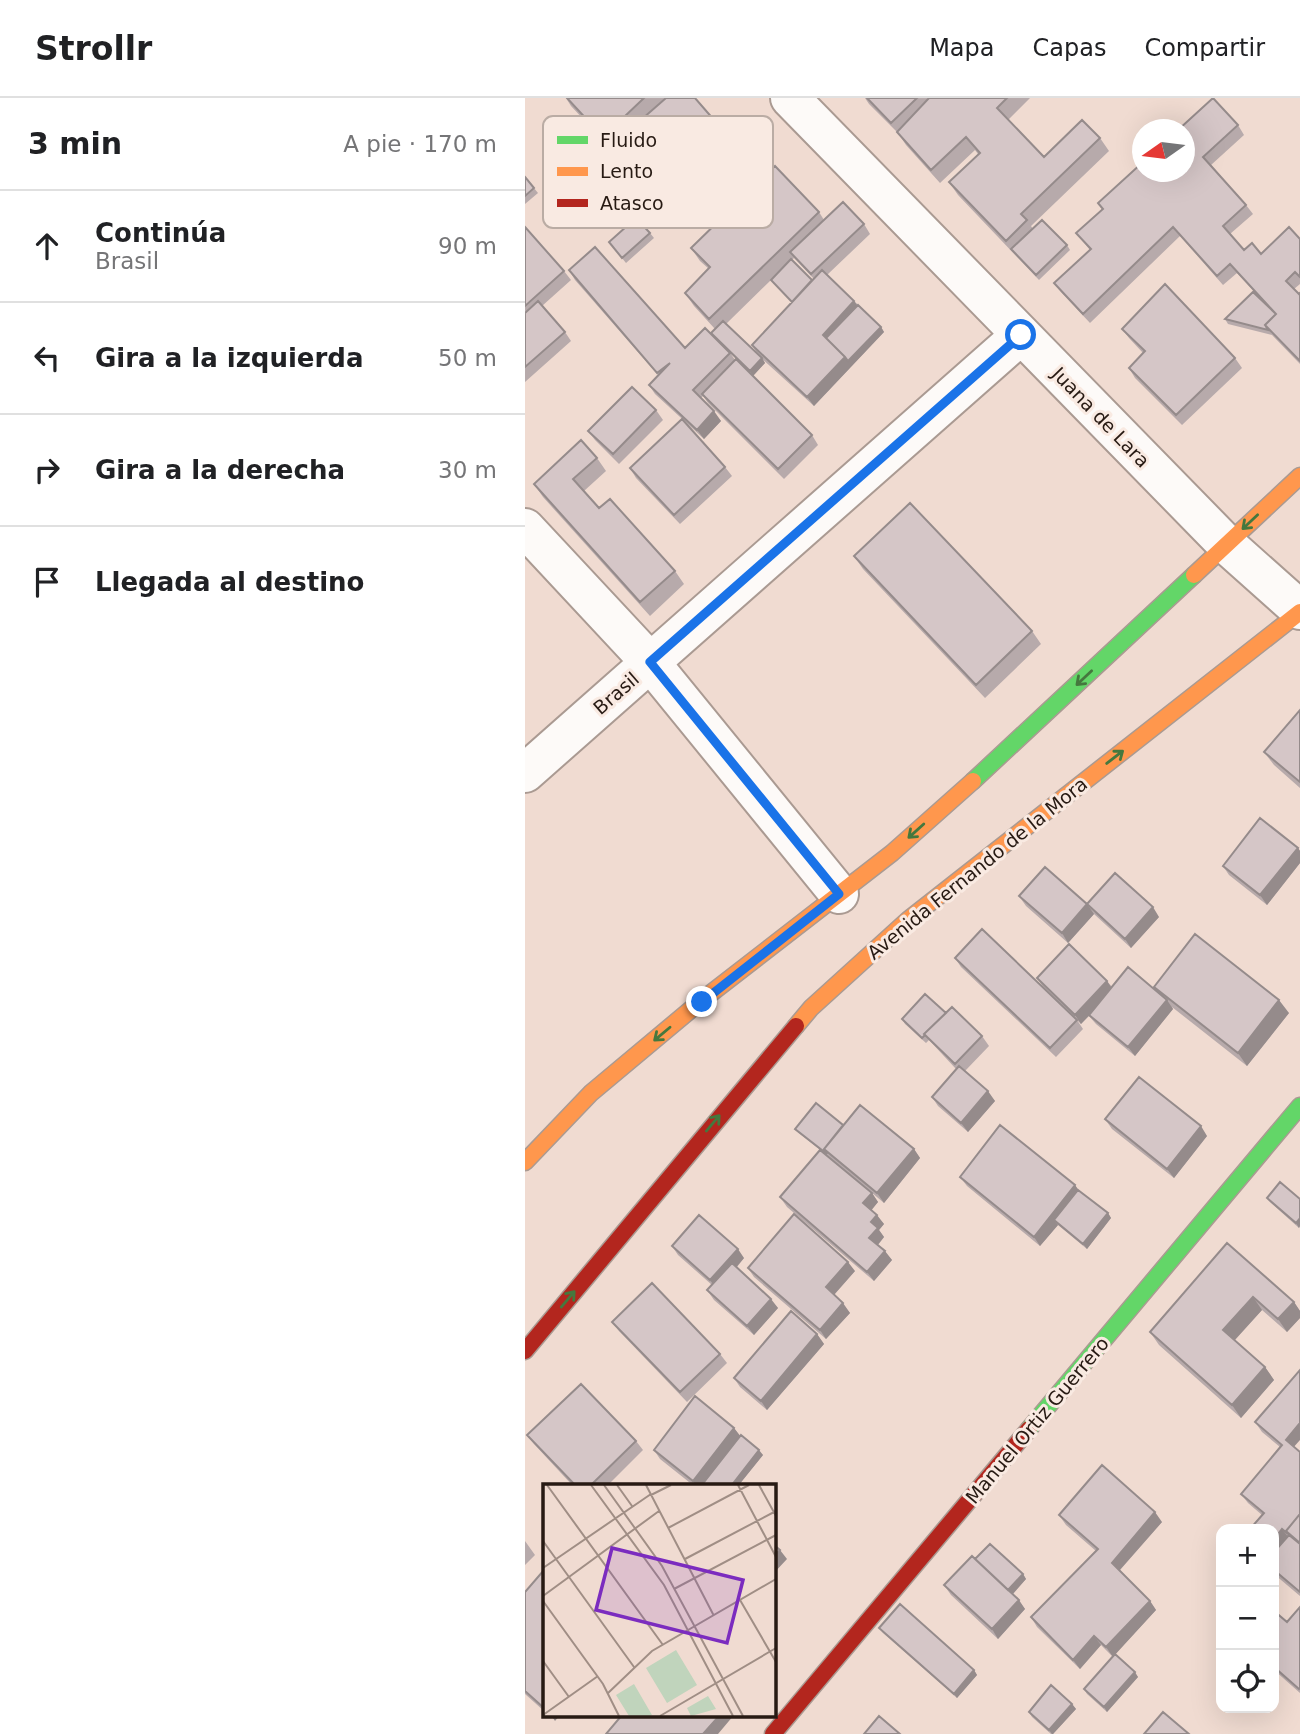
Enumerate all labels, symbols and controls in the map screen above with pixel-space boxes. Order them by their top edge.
text: Strollr [35,29,152,68]
text: Mapa [929,34,995,62]
text: Capas [1033,34,1106,62]
text: Compartir [1144,34,1265,62]
legend [543,116,773,228]
north arrow [1132,119,1195,182]
text: 3 min [28,126,122,161]
text: Fluido [600,129,657,151]
text: A pie · 170 m [343,131,497,157]
text: Lento [600,160,653,182]
text: Atasco [600,192,664,214]
text: Continúa [95,218,226,248]
icon: ahead [28,227,66,265]
text: 90 m [438,233,497,259]
text: Brasil [95,248,159,274]
route start [1005,319,1036,350]
icon: left [28,339,66,377]
text: Gira a la izquierda [95,343,363,373]
text: 50 m [438,345,497,371]
street label: Juana de Lara [1047,362,1154,472]
icon: right [28,451,66,489]
text: Gira a la derecha [95,455,345,485]
text: 30 m [438,457,497,483]
one-way arrow [1242,514,1259,531]
icon: arrive [28,563,66,601]
text: Llegada al destino [95,567,364,597]
street label: Brasil [589,667,643,719]
one-way arrow [1076,670,1093,687]
one-way arrow [1106,749,1124,764]
street label: Avenida Fernando de la Mora [863,772,1091,964]
one-way arrow [907,823,925,839]
route end [686,986,717,1017]
one-way arrow [653,1027,671,1042]
one-way arrow [705,1115,721,1133]
one-way arrow [561,1290,576,1308]
street label: Manuel Ortiz Guerrero [961,1332,1113,1508]
inset map [543,1484,775,1716]
map controls [1216,1524,1279,1713]
button: + [1216,1524,1279,1587]
button: − [1216,1587,1279,1650]
button: locate [1216,1650,1279,1713]

